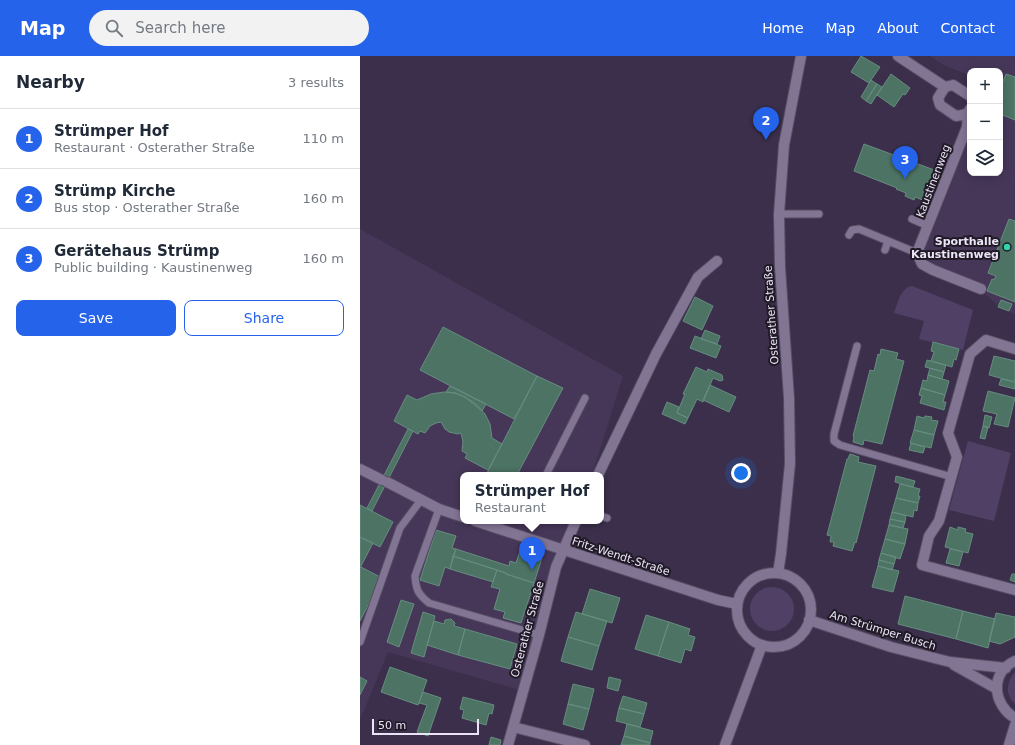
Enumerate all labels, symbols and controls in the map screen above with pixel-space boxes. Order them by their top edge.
search box [89,10,369,46]
text: Map [20,17,65,39]
icon: search [103,17,125,39]
text: Search here [135,19,225,37]
text: Home [762,20,804,36]
text: Map [826,20,855,36]
text: About [877,20,919,36]
text: Contact [941,20,995,36]
map controls [967,68,1003,176]
button: + [967,68,1003,104]
text: Nearby [16,72,85,92]
text: 3 results [288,75,344,90]
button: − [967,104,1003,140]
pin: 2 [753,107,779,140]
text: Strümper Hof [54,122,169,140]
text: 1 [24,131,34,146]
text: 110 m [302,131,344,146]
text: Restaurant · Osterather Straße [54,140,255,155]
button: layers [967,140,1003,176]
street label: Kaustinenweg [914,143,953,220]
pin: 3 [892,146,918,179]
text: Strümp Kirche [54,182,176,200]
text: 2 [24,191,34,206]
text: 160 m [302,191,344,206]
text: Bus stop · Osterather Straße [54,200,240,215]
place label: Sporthalle Kaustinenweg [911,235,999,261]
text: Gerätehaus Strümp [54,242,219,260]
marker: Sporthalle Kaustinenweg [1002,242,1012,252]
text: 3 [24,251,34,266]
text: 160 m [302,251,344,266]
text: Public building · Kaustinenweg [54,260,252,275]
street label: Osterather Straße [762,265,781,365]
button: Save [16,300,176,336]
button: Share [184,300,344,336]
your location [731,463,751,483]
popup [460,472,604,524]
text: Strümper Hof [475,482,589,500]
text: Restaurant [475,500,546,515]
street label: Fritz-Wendt-Straße [570,534,672,579]
pin: 1 [519,537,545,570]
street label: Osterather Straße [508,579,547,679]
street label: Am Strümper Busch [828,608,938,653]
scale bar [372,717,479,736]
text: 50 m [378,719,406,732]

